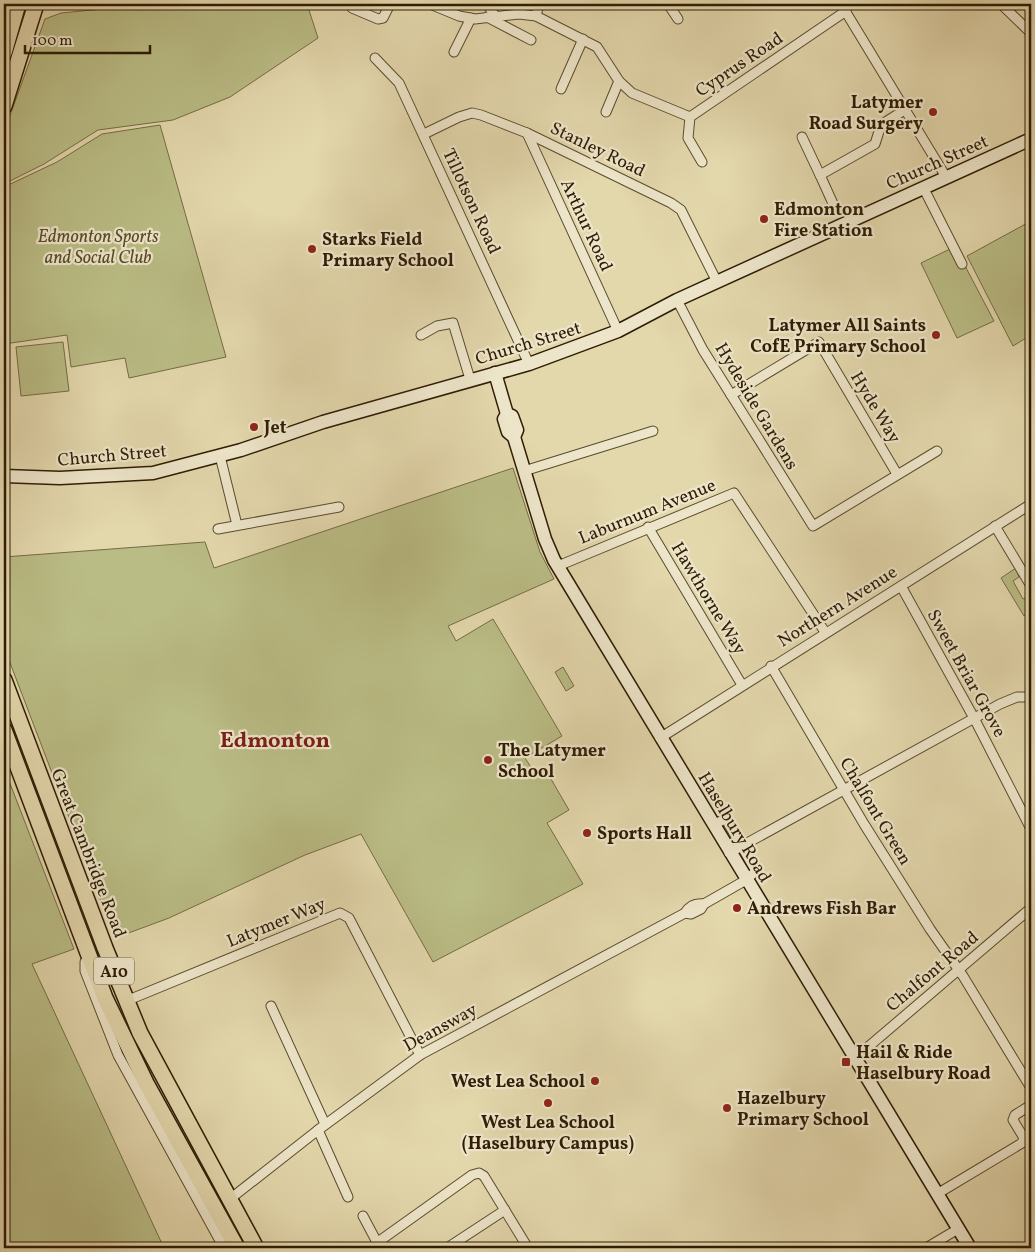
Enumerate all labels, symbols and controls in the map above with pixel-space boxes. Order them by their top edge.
scale bar [25,22,150,54]
street label: Cyprus Road [691,27,789,104]
text: 100 m [32,31,72,52]
place label: Latymer Road Surgery [809,91,923,137]
marker: Latymer Road Surgery [927,106,939,118]
street label: Stanley Road [546,117,649,184]
street label: Church Street [883,130,993,197]
street label: Tillotson Road [435,145,506,259]
street label: Arthur Road [553,175,618,276]
place label: Edmonton Fire Station [774,198,873,244]
marker: Edmonton Fire Station [758,213,770,225]
park label: Edmonton Sports and Social Club [37,225,159,271]
place label: Starks Field Primary School [322,228,454,274]
marker: Starks Field Primary School [306,243,318,255]
place label: Latymer All Saints CofE Primary School [750,314,926,360]
street label: Church Street [473,317,584,372]
marker: Latymer All Saints CofE Primary School [930,329,942,341]
street label: Hydeside Gardens [708,339,804,475]
street label: Hyde Way [843,367,906,449]
place label: Jet [263,416,287,441]
marker: Jet [248,421,260,433]
street label: Church Street [57,439,168,474]
street label: Laburnum Avenue [575,473,720,551]
street label: Hawthorne Way [664,538,751,660]
street label: Northern Avenue [773,560,902,654]
street label: Sweet Briar Grove [920,605,1011,742]
district label: Edmonton [220,726,330,757]
place label: The Latymer School [498,739,606,785]
street label: Chalfont Green [833,753,917,871]
marker: The Latymer School [482,754,494,766]
street label: Great Cambridge Road [44,765,131,942]
street label: Haselbury Road [691,768,777,888]
place label: Sports Hall [597,822,692,847]
marker: Sports Hall [581,827,593,839]
street label: Latymer Way [223,892,330,955]
place label: Andrews Fish Bar [747,897,897,922]
marker: Andrews Fish Bar [731,902,743,914]
street label: Chalfont Road [881,926,985,1018]
road number: A10 [94,958,134,984]
street label: Deansway [399,998,482,1059]
place label: Hail & Ride Haselbury Road [856,1041,991,1087]
marker: Hail & Ride Haselbury Road [840,1056,852,1068]
place label: West Lea School [451,1070,585,1095]
marker: West Lea School [589,1075,601,1087]
place label: Hazelbury Primary School [737,1087,869,1133]
marker: West Lea School (Haselbury Campus) [542,1097,554,1109]
marker: Hazelbury Primary School [721,1102,733,1114]
place label: West Lea School (Haselbury Campus) [462,1111,634,1157]

